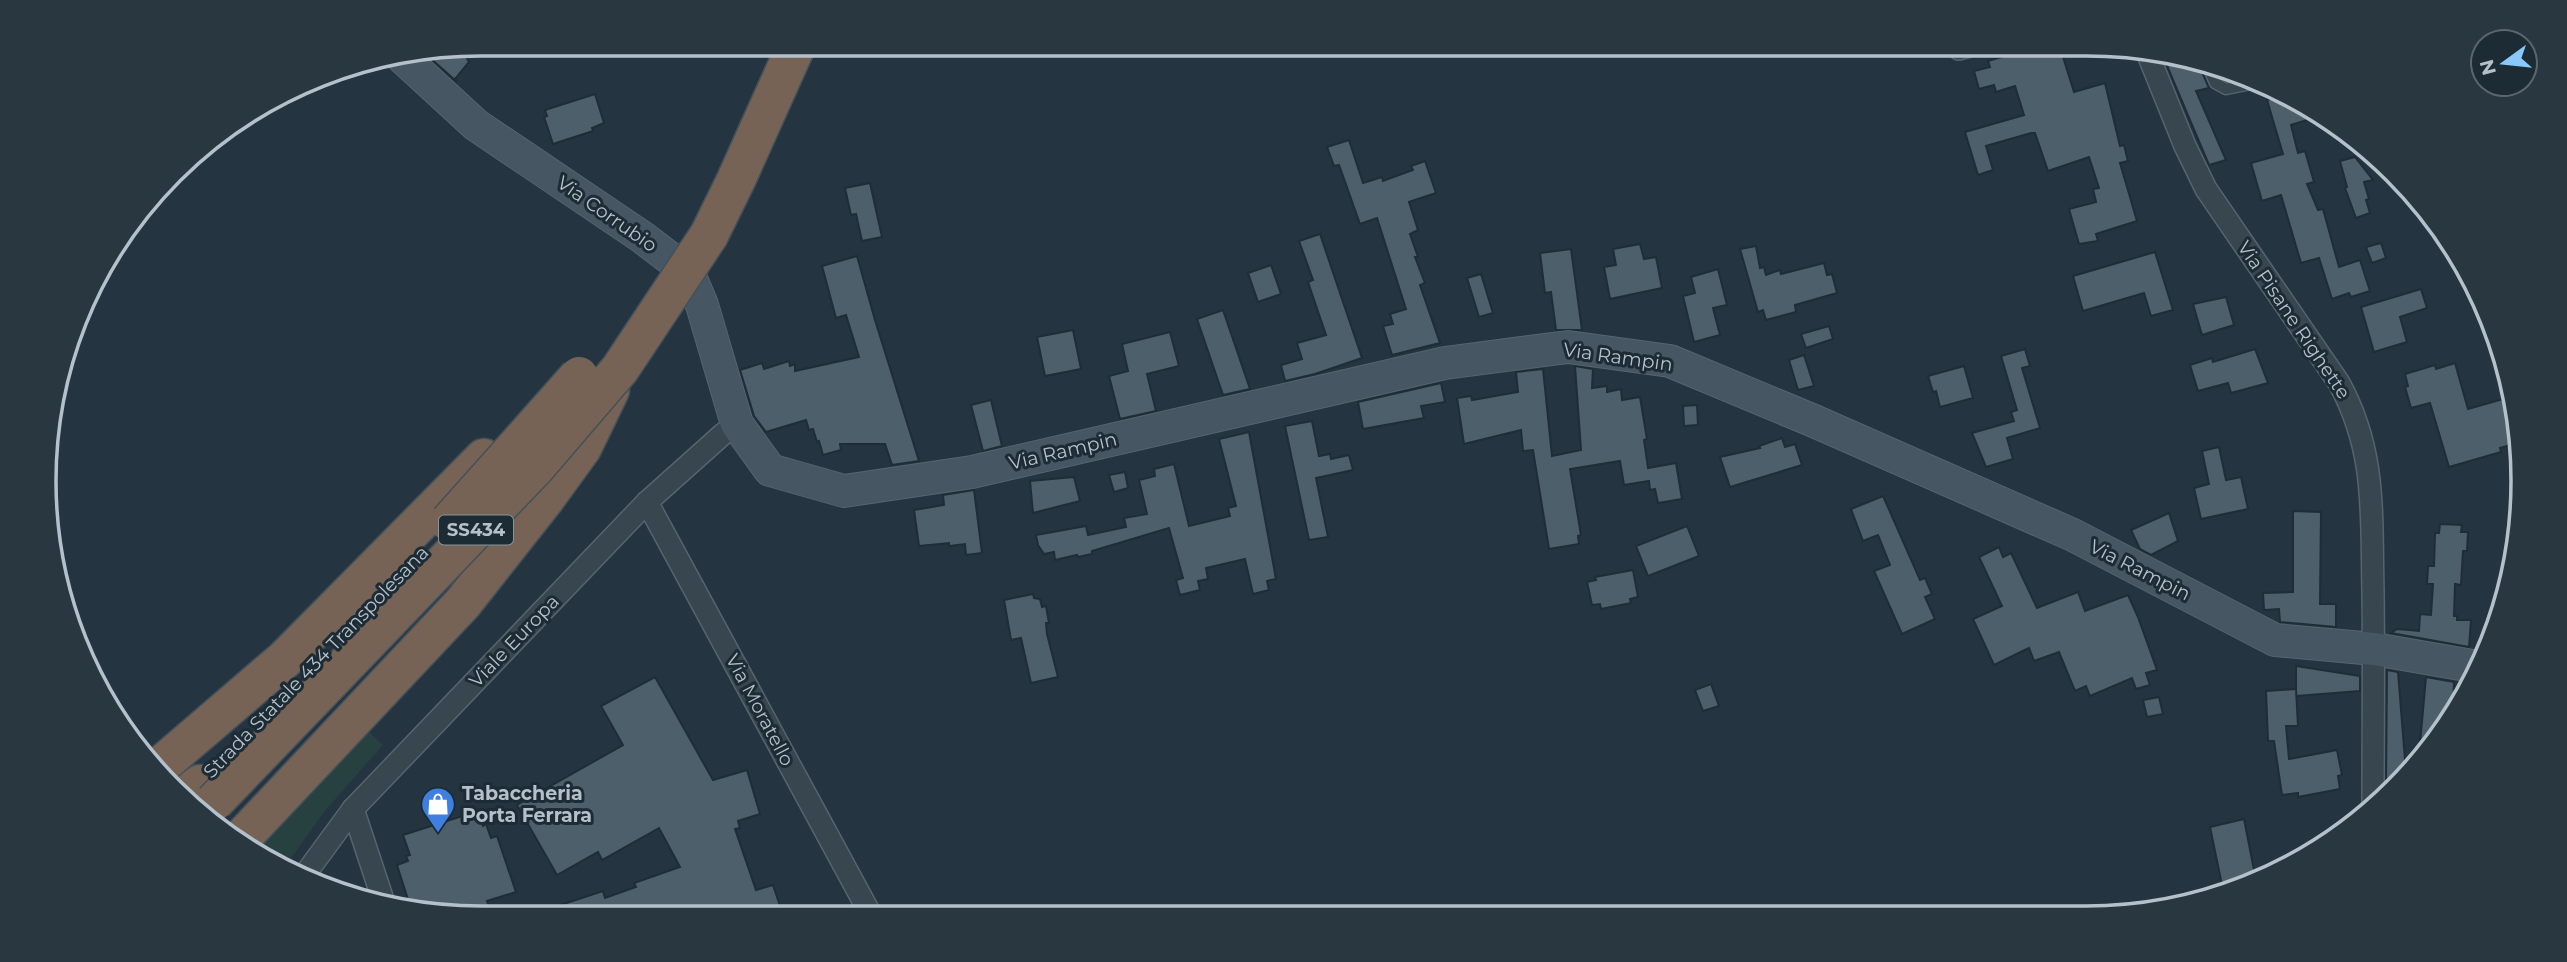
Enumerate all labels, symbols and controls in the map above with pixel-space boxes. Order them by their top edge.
north arrow [2469,28,2539,98]
text: N [2475,57,2501,78]
street label: Via Corrubio [553,171,662,257]
street label: Via Pisane Righette [2233,237,2355,403]
street label: Via Rampin [1562,338,1674,376]
street label: Via Rampin [1007,427,1119,475]
road number: SS434 [439,516,513,544]
street label: Via Rampin [2086,535,2194,605]
street label: Strada Statale 434 Transpolesana [199,541,433,783]
street label: Viale Europa [464,590,564,692]
street label: Via Moratello [721,650,799,770]
place label: Tabaccheria Porta Ferrara [462,782,592,827]
shop icon: Tabaccheria Porta Ferrara [419,785,457,834]

